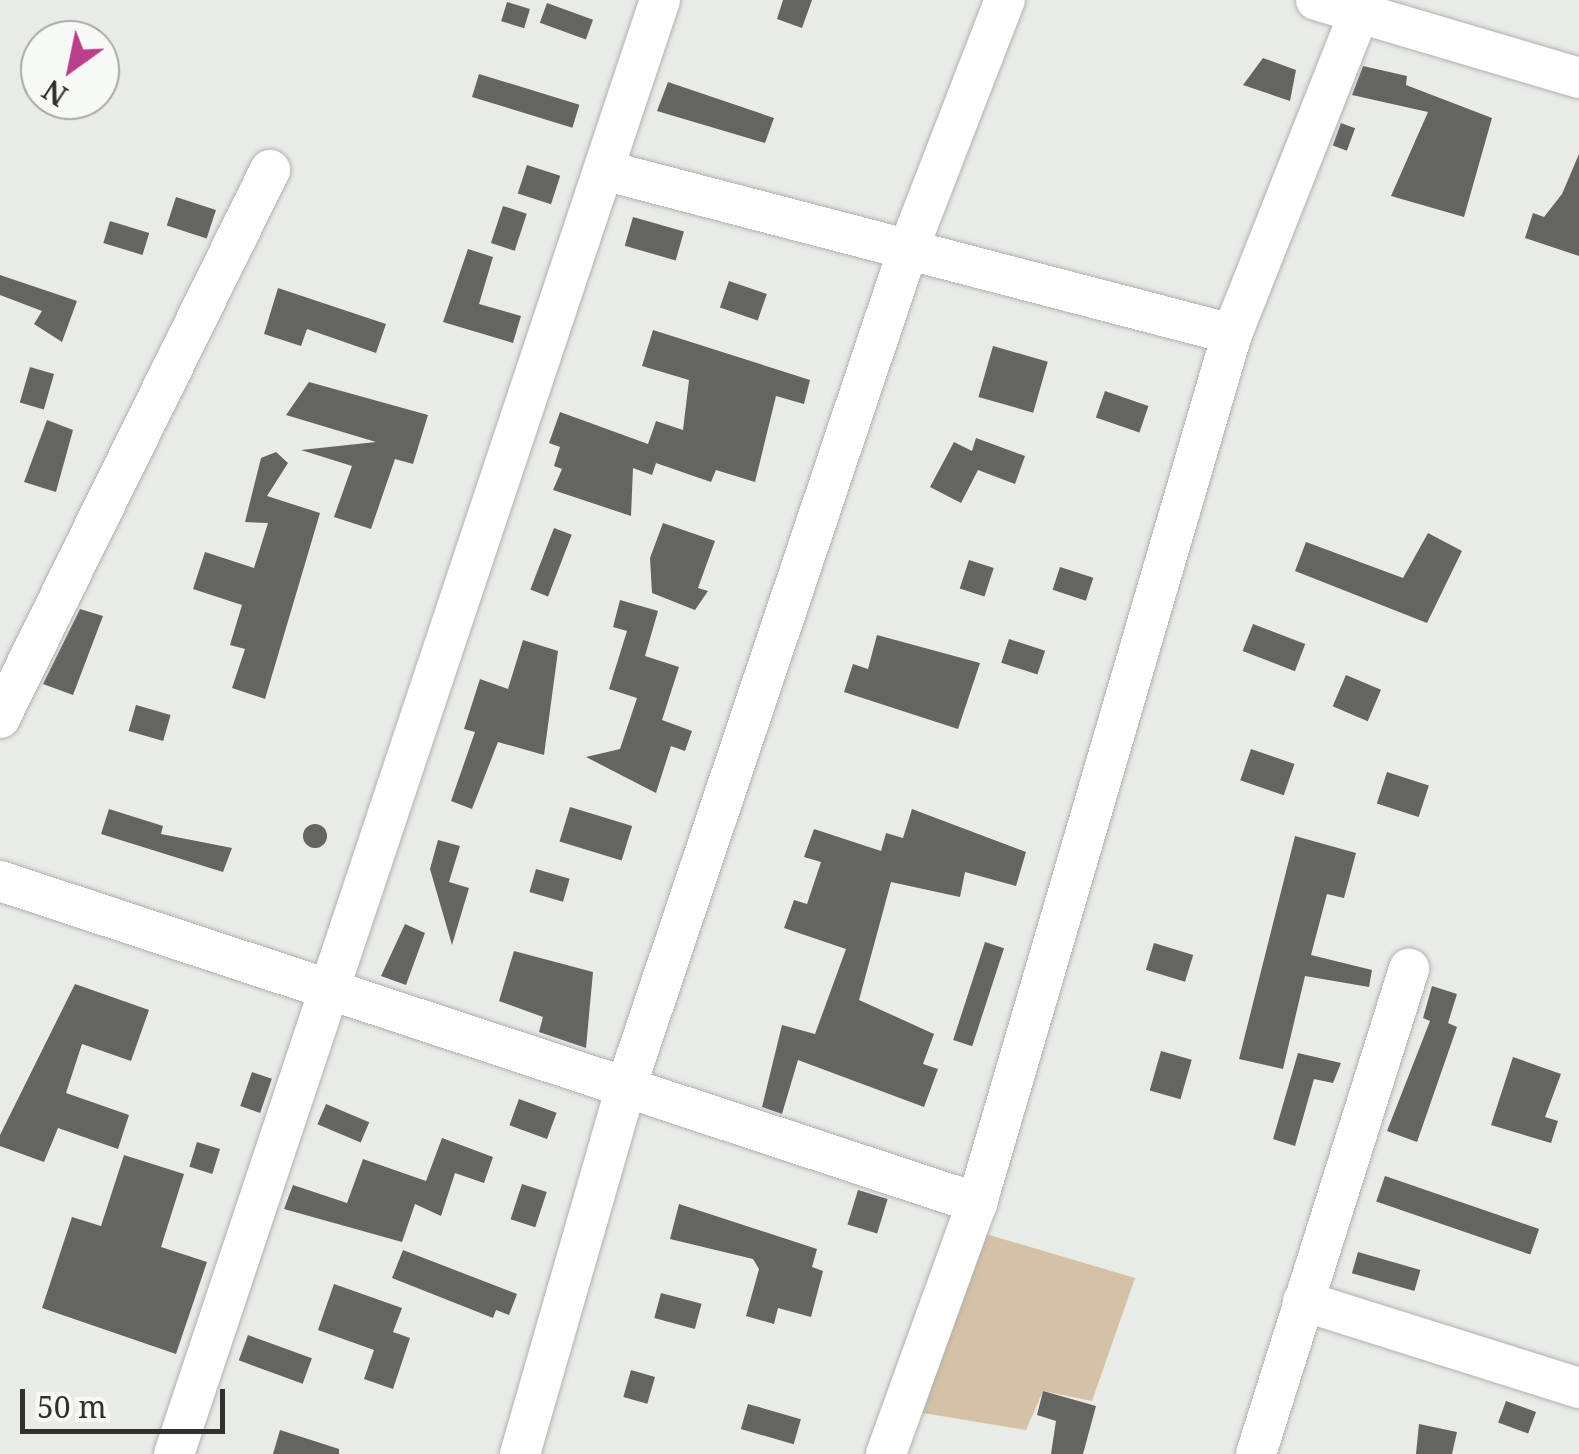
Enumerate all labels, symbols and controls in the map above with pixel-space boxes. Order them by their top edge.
north arrow [20,20,120,120]
text: N [35,72,74,115]
scale bar [25,1369,230,1431]
text: 50 m [37,1386,107,1427]

